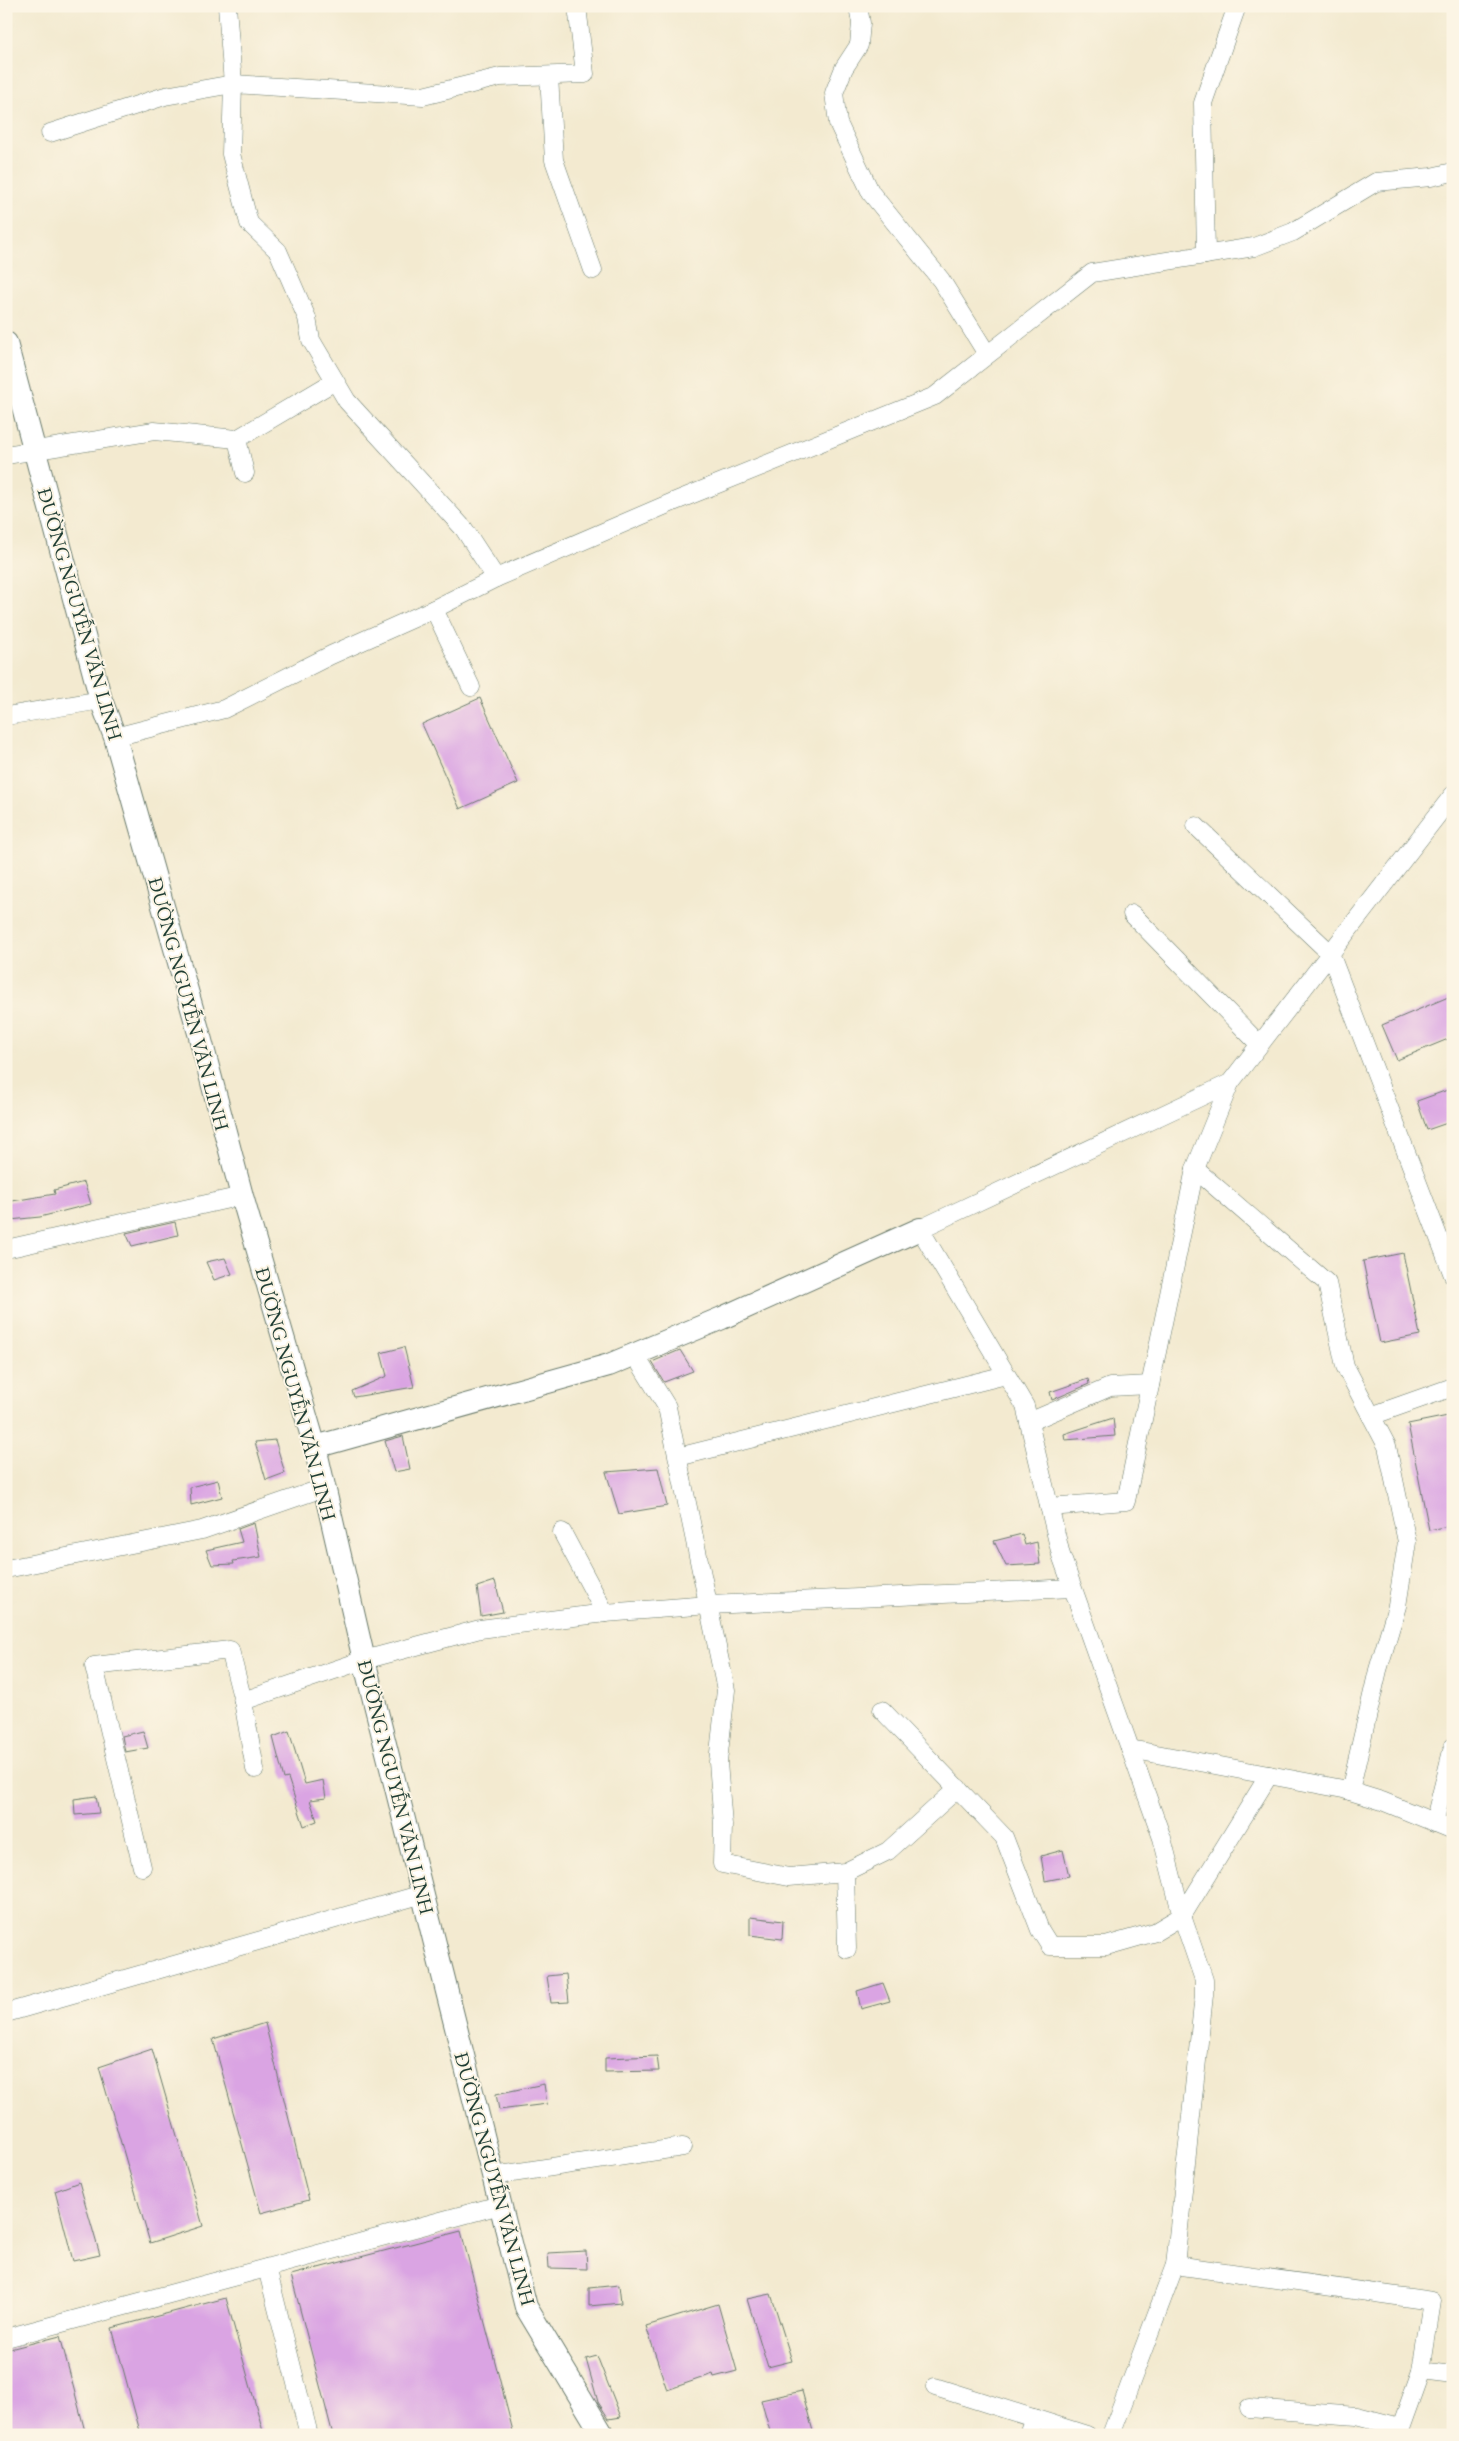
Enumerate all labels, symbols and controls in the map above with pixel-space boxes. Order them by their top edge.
street label: ĐƯỜNG NGUYỄN VĂN LINH [31,485,129,743]
street label: ĐƯỜNG NGUYỄN VĂN LINH [143,874,235,1134]
street label: ĐƯỜNG NGUYỄN VĂN LINH [250,1264,342,1524]
street label: ĐƯỜNG NGUYỄN VĂN LINH [352,1657,440,1917]
street label: ĐƯỜNG NGUYỄN VĂN LINH [449,2049,541,2309]

